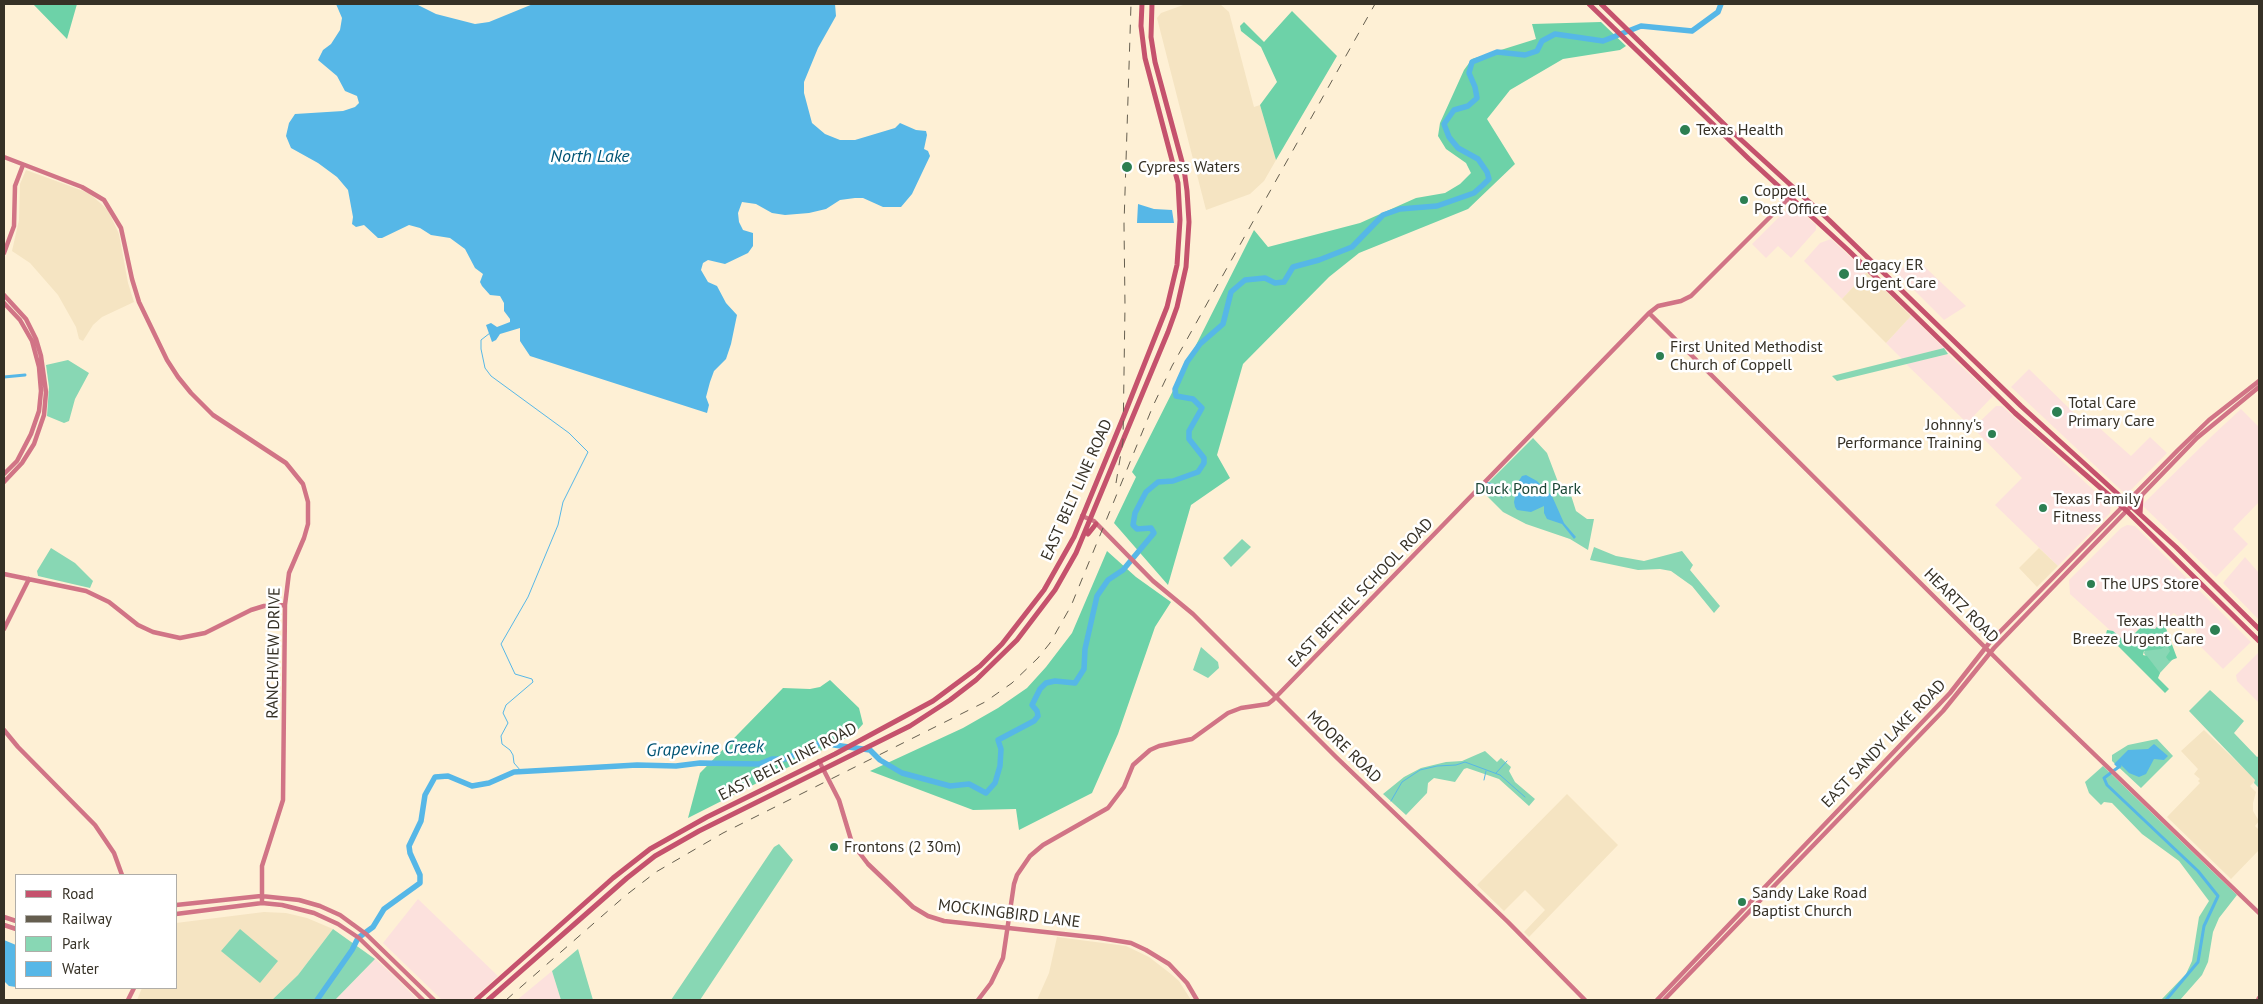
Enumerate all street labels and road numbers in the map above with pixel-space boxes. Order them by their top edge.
street label: EAST BELT LINE ROAD [1037,416,1117,564]
street label: EAST BETHEL SCHOOL ROAD [1285,514,1437,672]
street label: HEARTZ ROAD [1920,565,2002,647]
street label: RANCHVIEW DRIVE [263,587,285,719]
street label: EAST SANDY LAKE ROAD [1818,676,1950,812]
street label: MOORE ROAD [1303,707,1385,787]
street label: EAST BELT LINE ROAD [716,719,860,805]
street label: MOCKINGBIRD LANE [937,896,1081,932]

